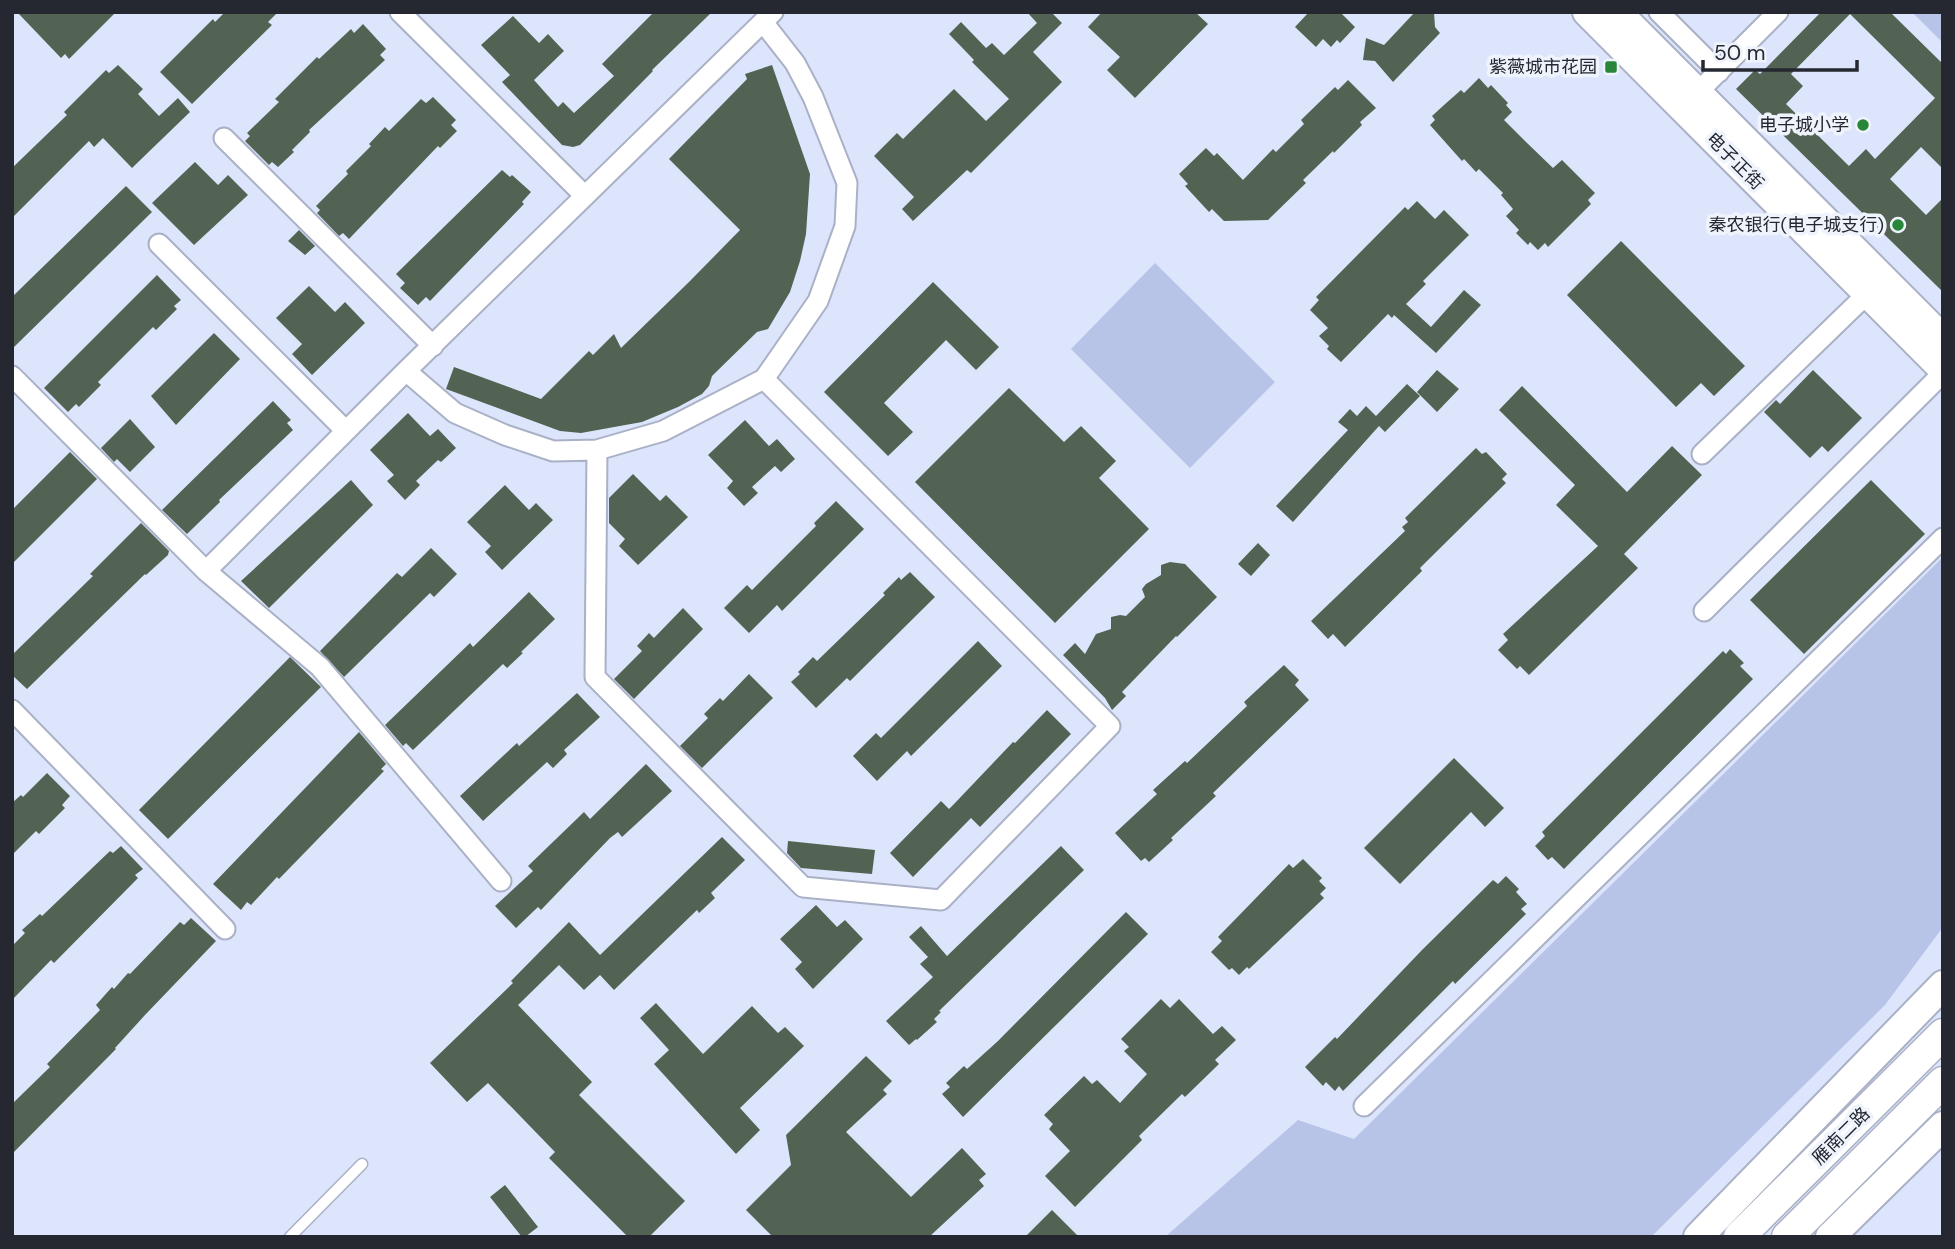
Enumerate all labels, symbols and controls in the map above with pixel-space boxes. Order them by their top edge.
scale bar [1703,28,1857,72]
text: 50 m [1714,39,1765,67]
place label: 紫薇城市花园 [1489,55,1597,79]
marker: 紫薇城市花园 [1603,59,1619,75]
place label: 电子城小学 [1759,113,1849,137]
marker: 电子城小学 [1855,117,1871,133]
street label: 电子正街 [1701,127,1769,195]
place label: 秦农银行(电子城支行) [1709,213,1884,237]
marker: 秦农银行(电子城支行) [1890,217,1906,233]
street label: 雁南二路 [1807,1102,1875,1170]

